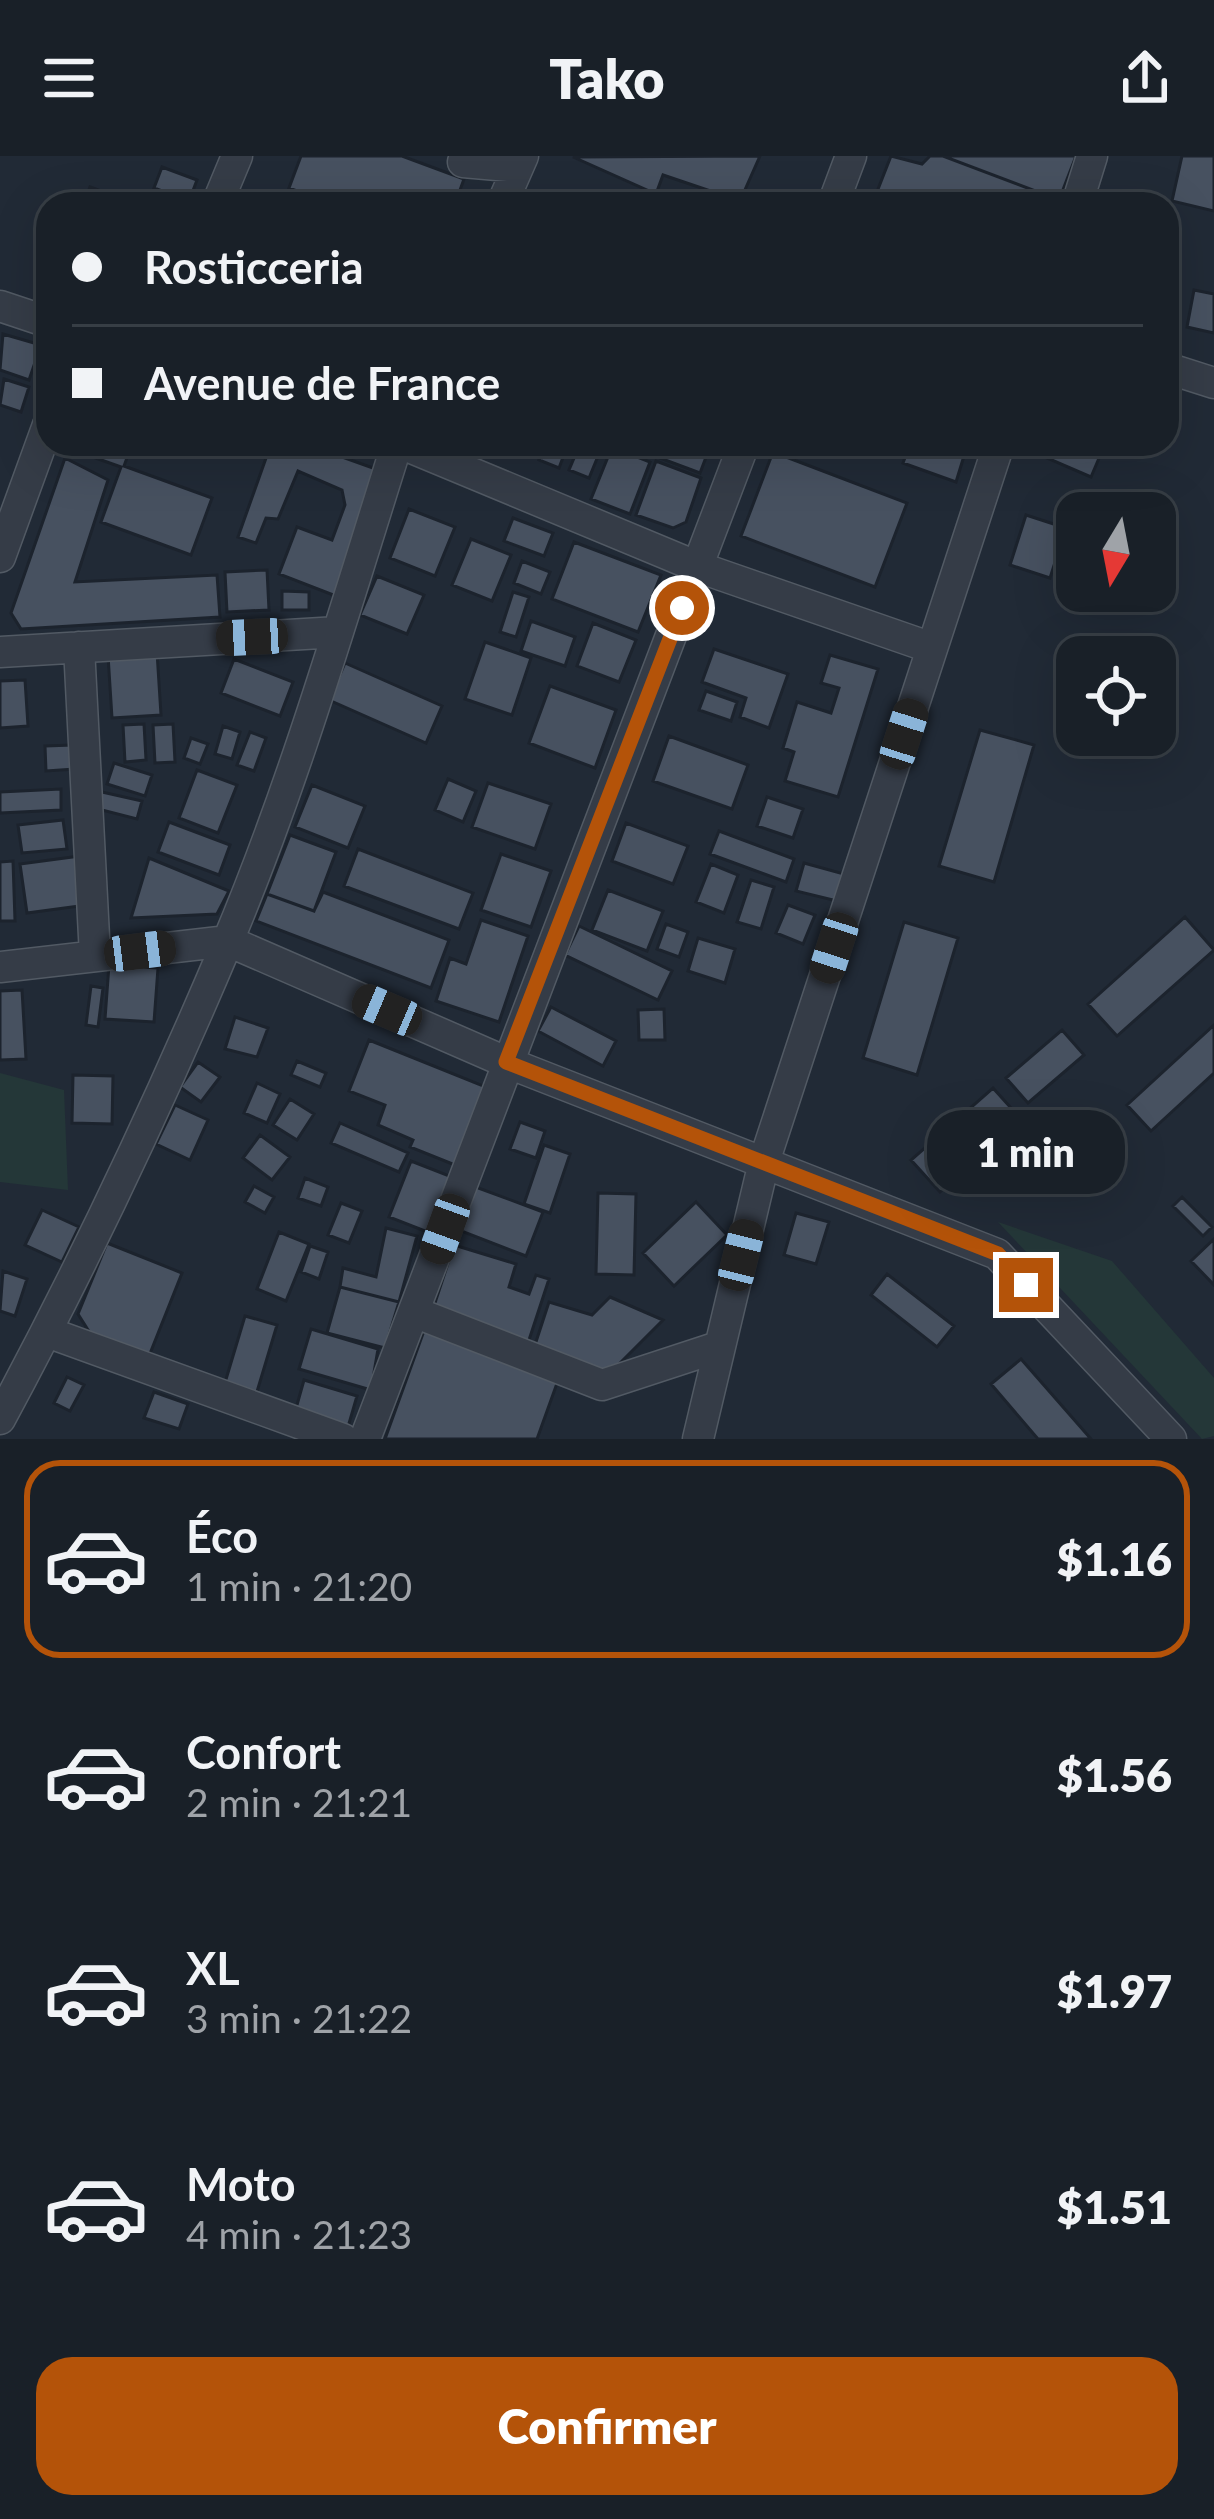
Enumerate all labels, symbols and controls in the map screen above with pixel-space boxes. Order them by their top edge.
icon: menu [36,45,102,111]
icon: share [1112,45,1178,111]
text: Tako [549,46,665,111]
text: Rosticceria [144,240,364,294]
text: Avenue de France [144,356,500,410]
north arrow [1056,492,1176,612]
map controls [1056,492,1176,756]
route start [655,581,709,635]
car [215,617,289,657]
button: locate [1056,636,1176,756]
car [876,694,932,774]
car [806,908,862,988]
car [102,929,178,973]
car [347,979,427,1041]
callout: 1 min [927,1111,1125,1195]
text: 1 min [977,1129,1075,1175]
car [416,1189,474,1269]
car [715,1216,767,1294]
route end [999,1258,1053,1312]
icon: car [42,1505,150,1613]
text: Éco [186,1509,258,1563]
text: $1.16 [1057,1532,1172,1586]
text: 1 min · 21:20 [186,1563,412,1609]
icon: car [42,1721,150,1829]
text: Confort [186,1725,341,1779]
text: $1.56 [1057,1748,1172,1802]
text: 2 min · 21:21 [186,1779,412,1825]
icon: car [42,1937,150,2045]
text: XL [186,1941,240,1995]
text: $1.97 [1057,1964,1172,2018]
text: 3 min · 21:22 [186,1995,412,2041]
icon: car [42,2153,150,2261]
text: Moto [186,2157,296,2211]
text: $1.51 [1057,2180,1172,2234]
text: 4 min · 21:23 [186,2211,412,2257]
button: Confirmer [36,2357,1178,2495]

